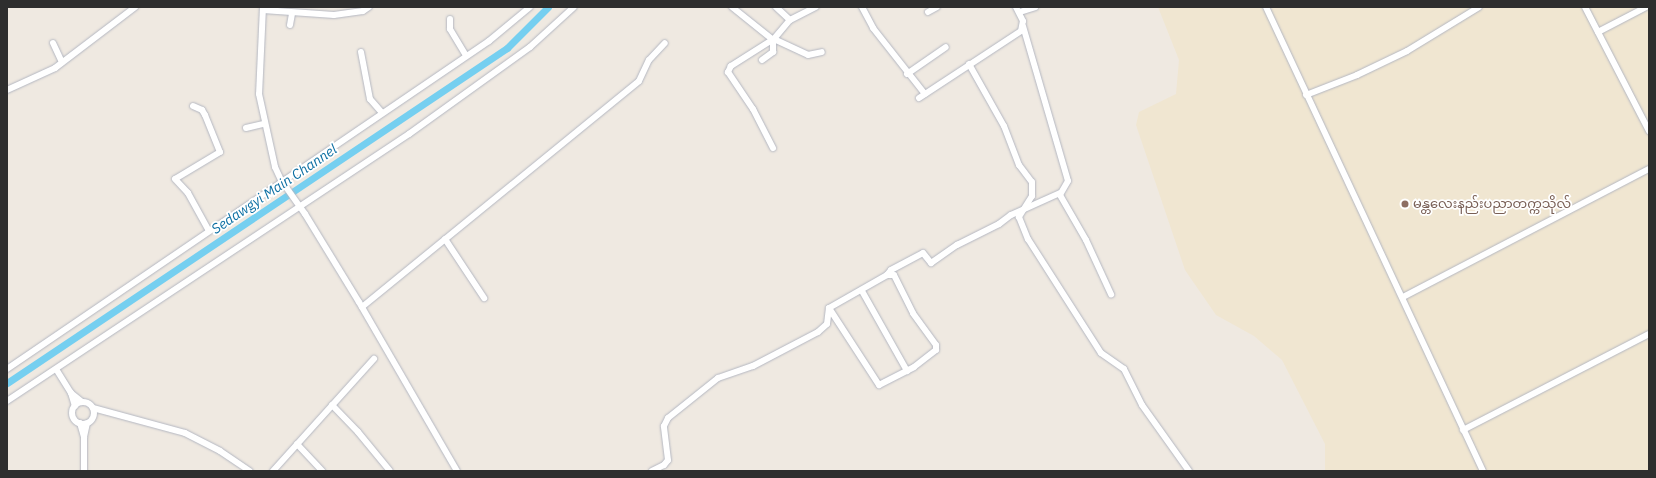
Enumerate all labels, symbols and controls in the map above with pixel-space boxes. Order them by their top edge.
water label: Sedawgyi Main Channel [208,141,340,237]
place label: မန္တလေးနည်းပညာတက္ကသိုလ် [1413,196,1571,212]
marker: မန္တလေးနည်းပညာတက္ကသိုလ် [1400,199,1410,209]

